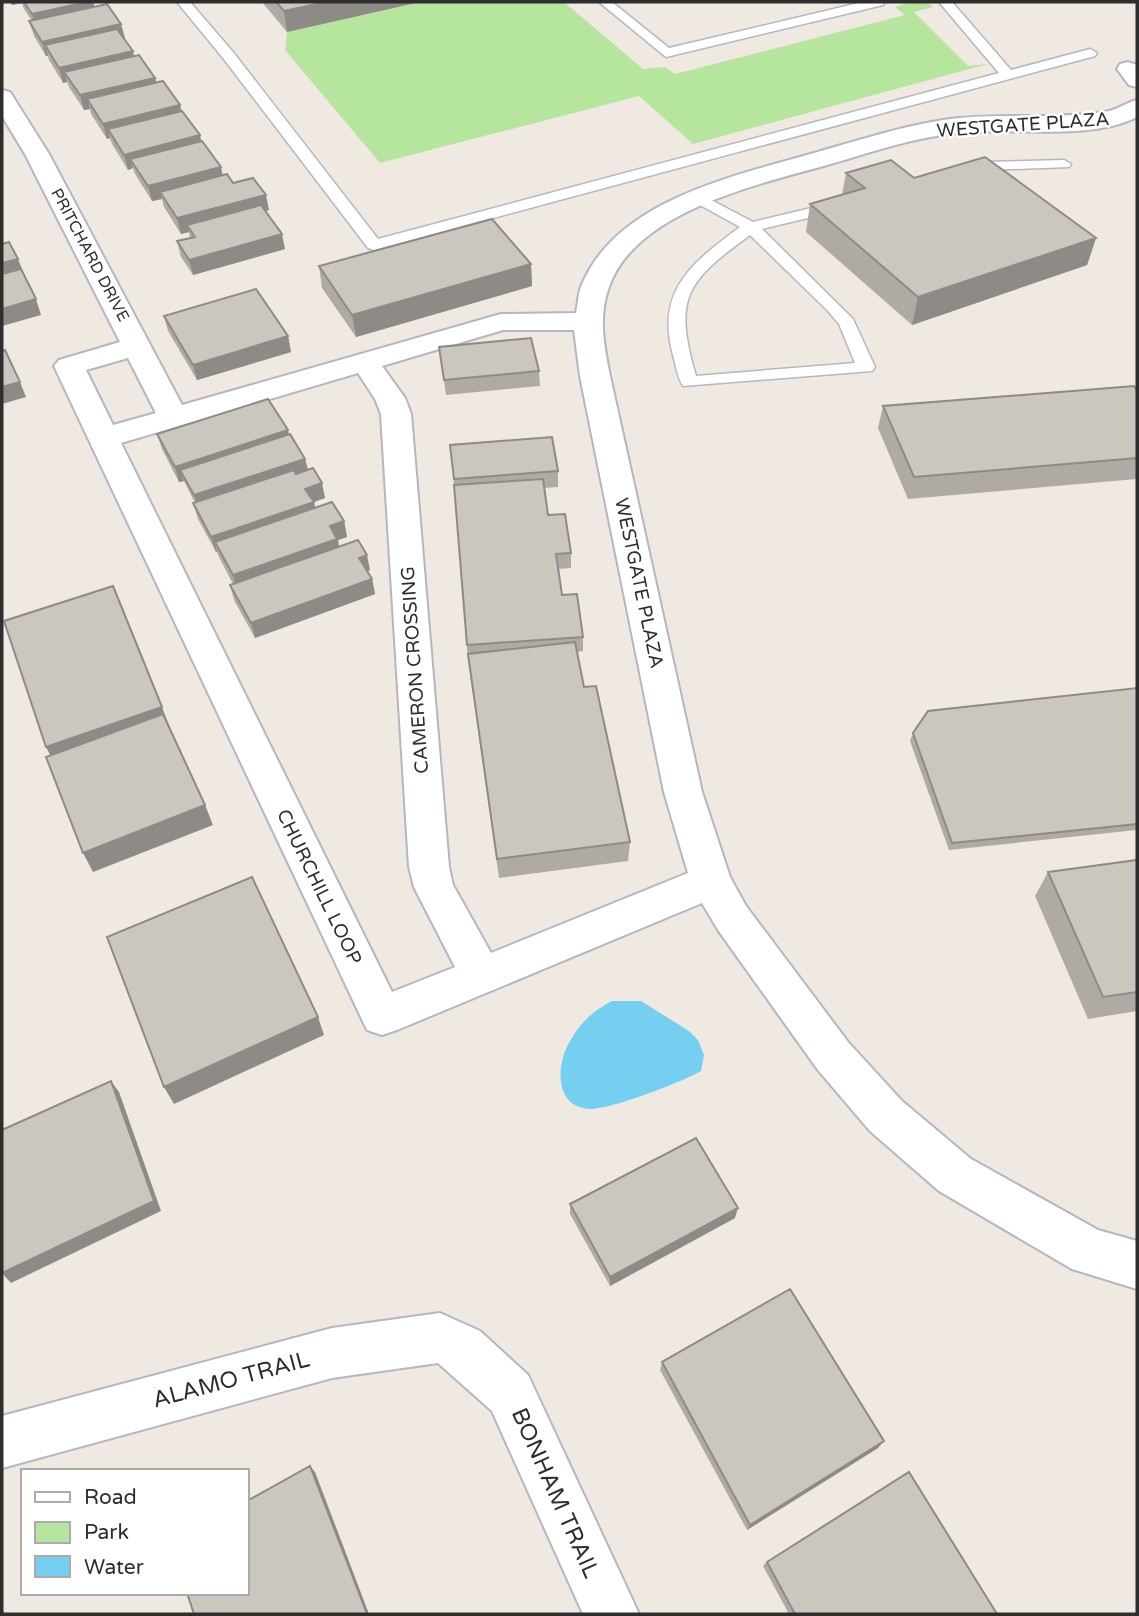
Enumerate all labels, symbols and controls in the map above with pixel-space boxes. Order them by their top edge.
street label: WESTGATE PLAZA [936,108,1110,142]
street label: PRITCHARD DRIVE [46,185,134,325]
street label: WESTGATE PLAZA [610,496,668,670]
street label: CAMERON CROSSING [397,566,433,774]
street label: CHURCHILL LOOP [272,806,366,968]
street label: ALAMO TRAIL [149,1346,313,1414]
street label: BONHAM TRAIL [505,1404,605,1582]
legend [21,1469,248,1595]
text: Road [84,1485,137,1510]
text: Park [84,1520,129,1545]
text: Water [84,1555,144,1580]

